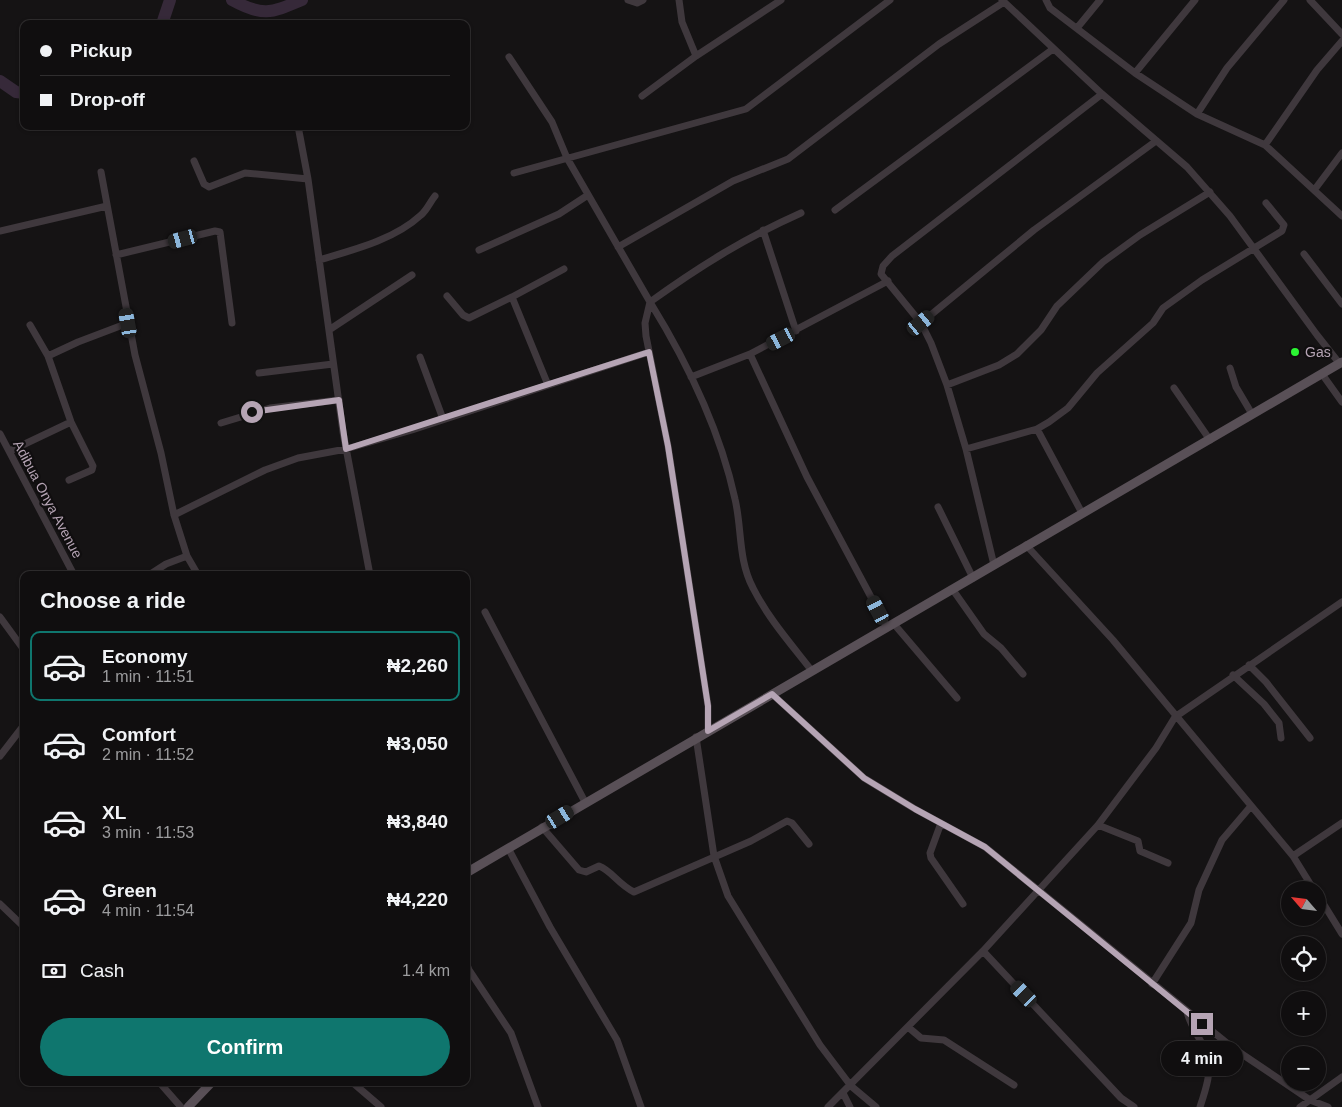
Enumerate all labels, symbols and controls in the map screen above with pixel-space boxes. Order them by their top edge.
text: Pickup [70,40,132,61]
text: Drop-off [70,89,145,110]
car [166,228,199,250]
car [118,307,137,339]
car [904,308,937,338]
car [764,326,797,352]
place label: Gas [1305,344,1331,360]
marker: Gas [1289,346,1301,358]
route start [241,401,263,423]
street label: Adibua Onya Avenue [10,437,86,561]
text: Choose a ride [40,588,185,613]
car [864,593,891,627]
icon: car [42,644,87,689]
text: Economy [102,646,188,667]
text: ₦2,260 [387,655,448,676]
text: 1 min · 11:51 [102,668,194,685]
icon: car [42,722,87,767]
text: Comfort [102,724,176,745]
text: ₦3,050 [387,733,448,754]
text: 2 min · 11:52 [102,746,194,763]
icon: car [42,800,87,845]
text: XL [102,802,126,823]
car [543,803,576,831]
text: ₦3,840 [387,811,448,832]
text: 3 min · 11:53 [102,824,194,841]
icon: car [42,878,87,923]
text: Green [102,880,157,901]
north arrow [1281,881,1326,926]
map controls [1281,881,1326,1091]
text: ₦4,220 [387,889,448,910]
text: 4 min · 11:54 [102,902,194,919]
button: locate [1281,936,1326,981]
icon: cash [40,957,68,985]
text: Cash [80,960,124,981]
text: 1.4 km [402,962,450,979]
car [1008,978,1039,1010]
button: + [1281,991,1326,1036]
route end [1191,1013,1213,1035]
button: Confirm [40,1018,450,1076]
callout: 4 min [1161,1042,1243,1076]
button: − [1281,1046,1326,1091]
text: 4 min [1181,1050,1223,1067]

